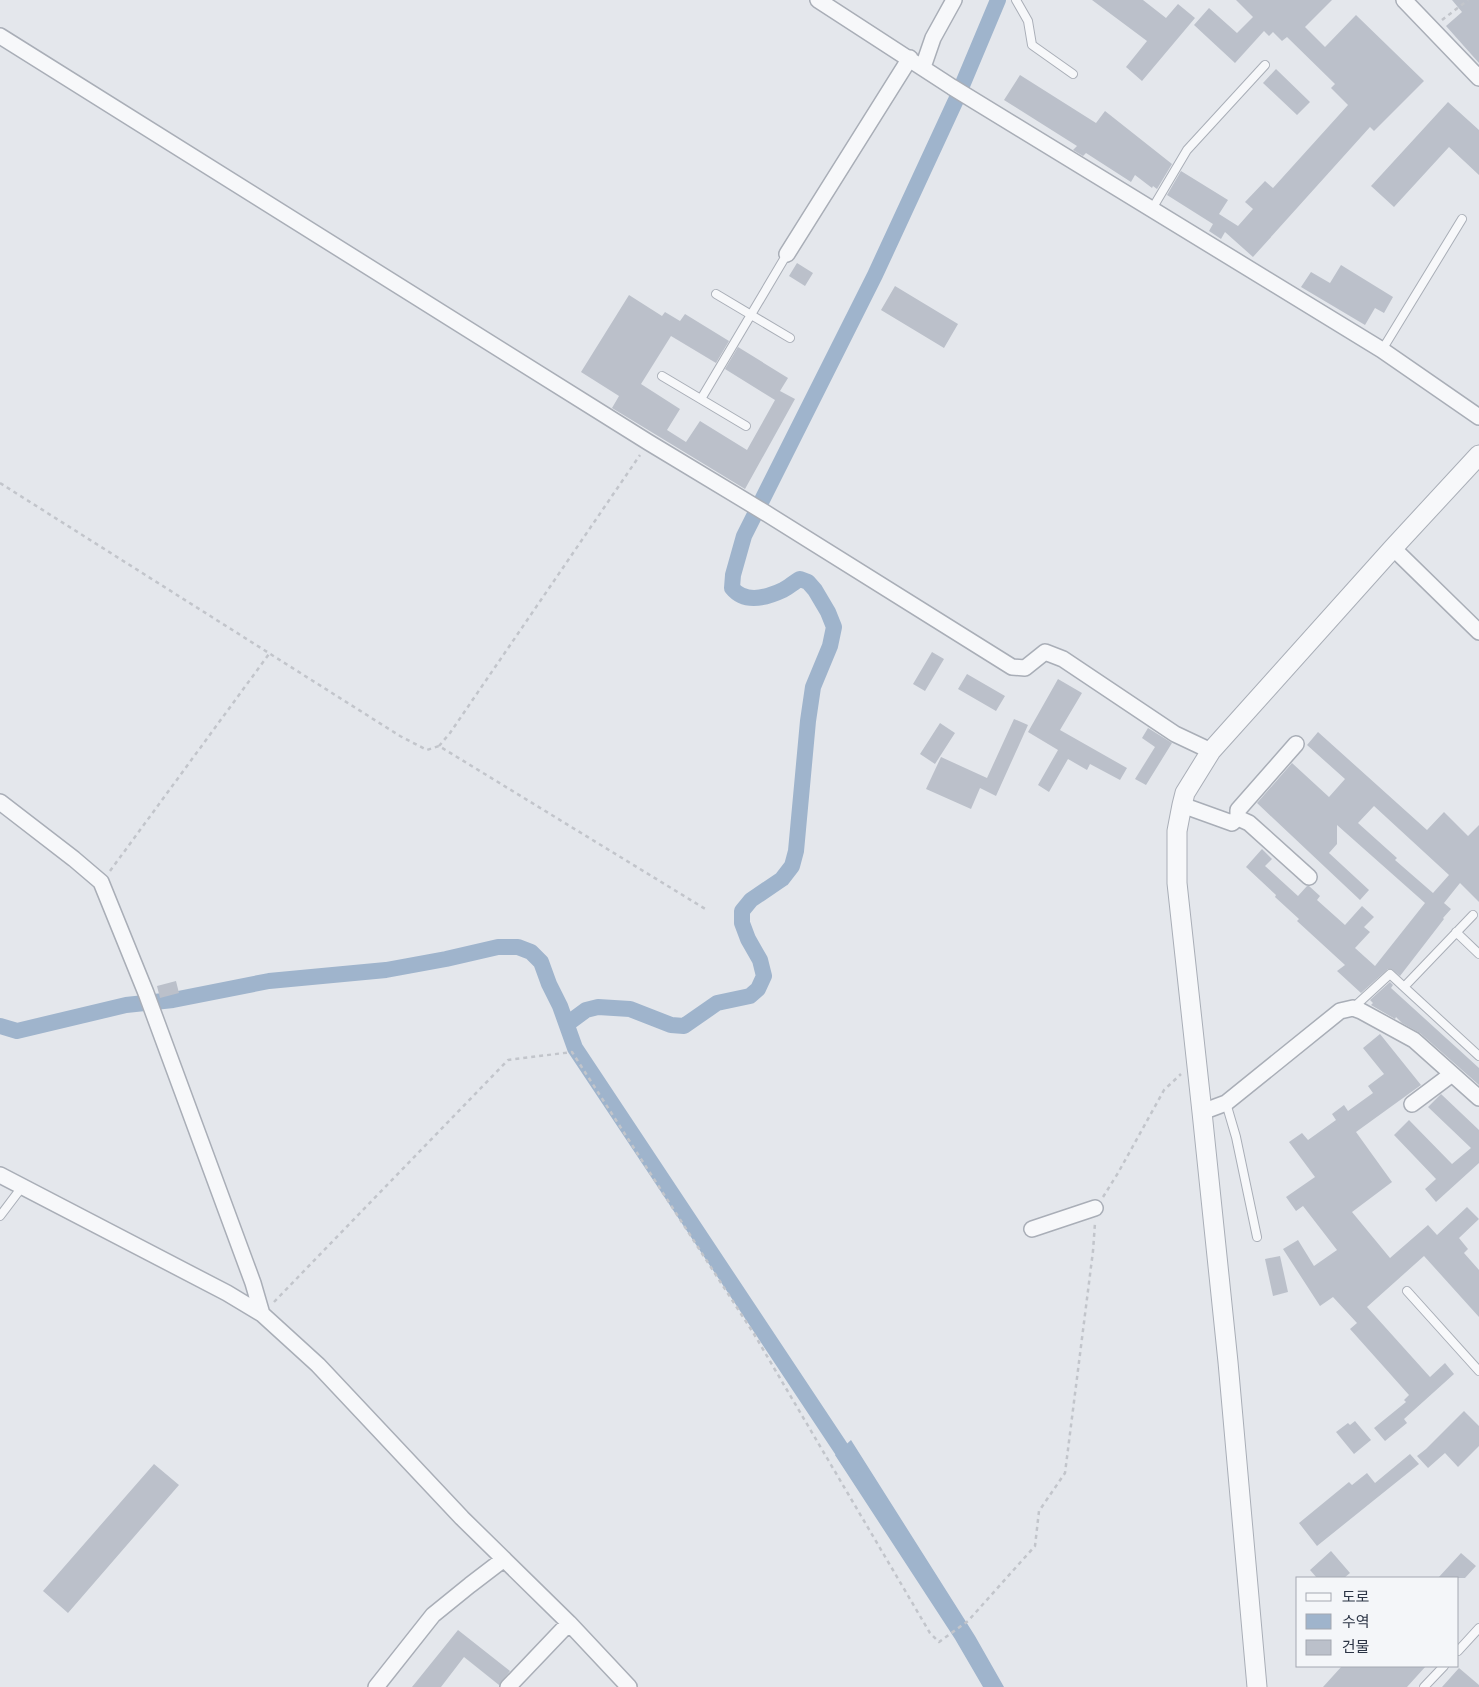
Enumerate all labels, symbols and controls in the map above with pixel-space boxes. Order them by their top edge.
legend [1296,1577,1459,1667]
text: 도로 [1342,1587,1370,1606]
text: 수역 [1342,1612,1370,1631]
text: 건물 [1342,1637,1370,1656]

